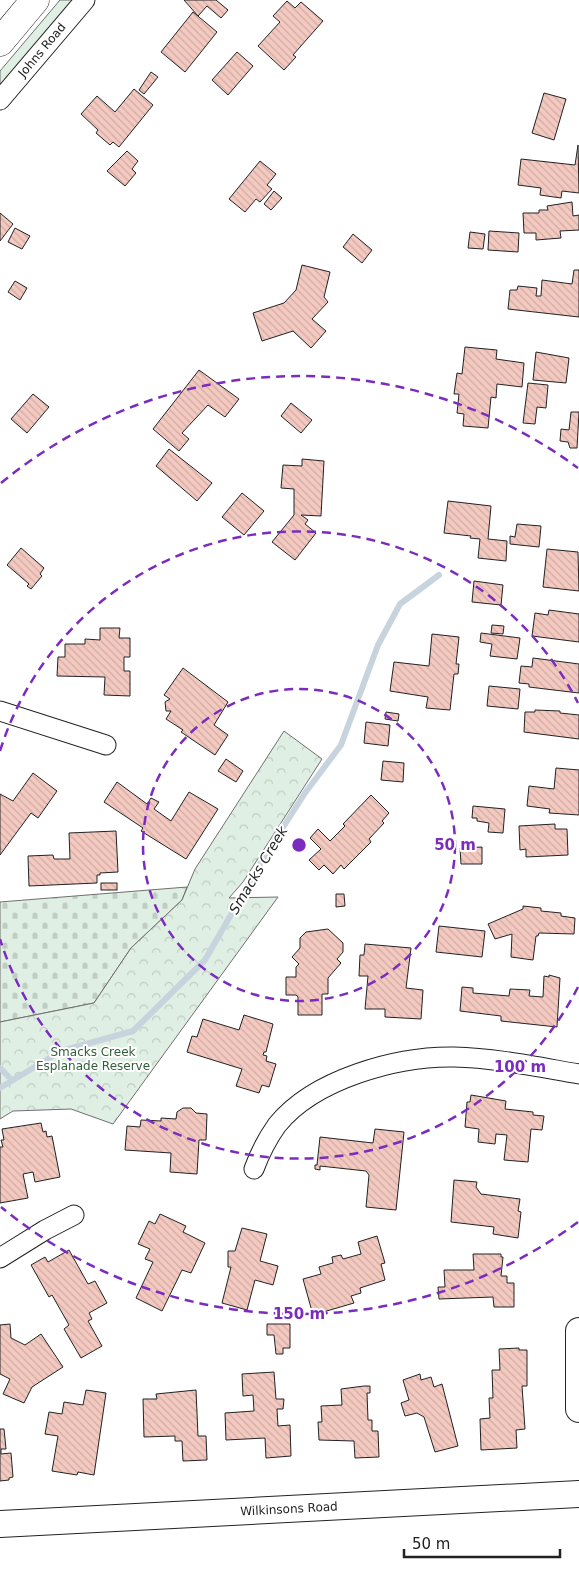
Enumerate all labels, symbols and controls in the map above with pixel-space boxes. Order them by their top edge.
street label: Johns Road [15,20,69,81]
water label: Smacks Creek [226,822,291,917]
centre of rings [290,836,308,854]
text: 50 m [434,836,476,854]
park label: Smacks Creek Esplanade Reserve [36,1045,150,1073]
text: 100 m [494,1058,546,1076]
text: 150 m [273,1305,325,1323]
street label: Wilkinsons Road [240,1499,338,1519]
scale bar [404,1526,560,1558]
text: 50 m [412,1535,450,1553]

